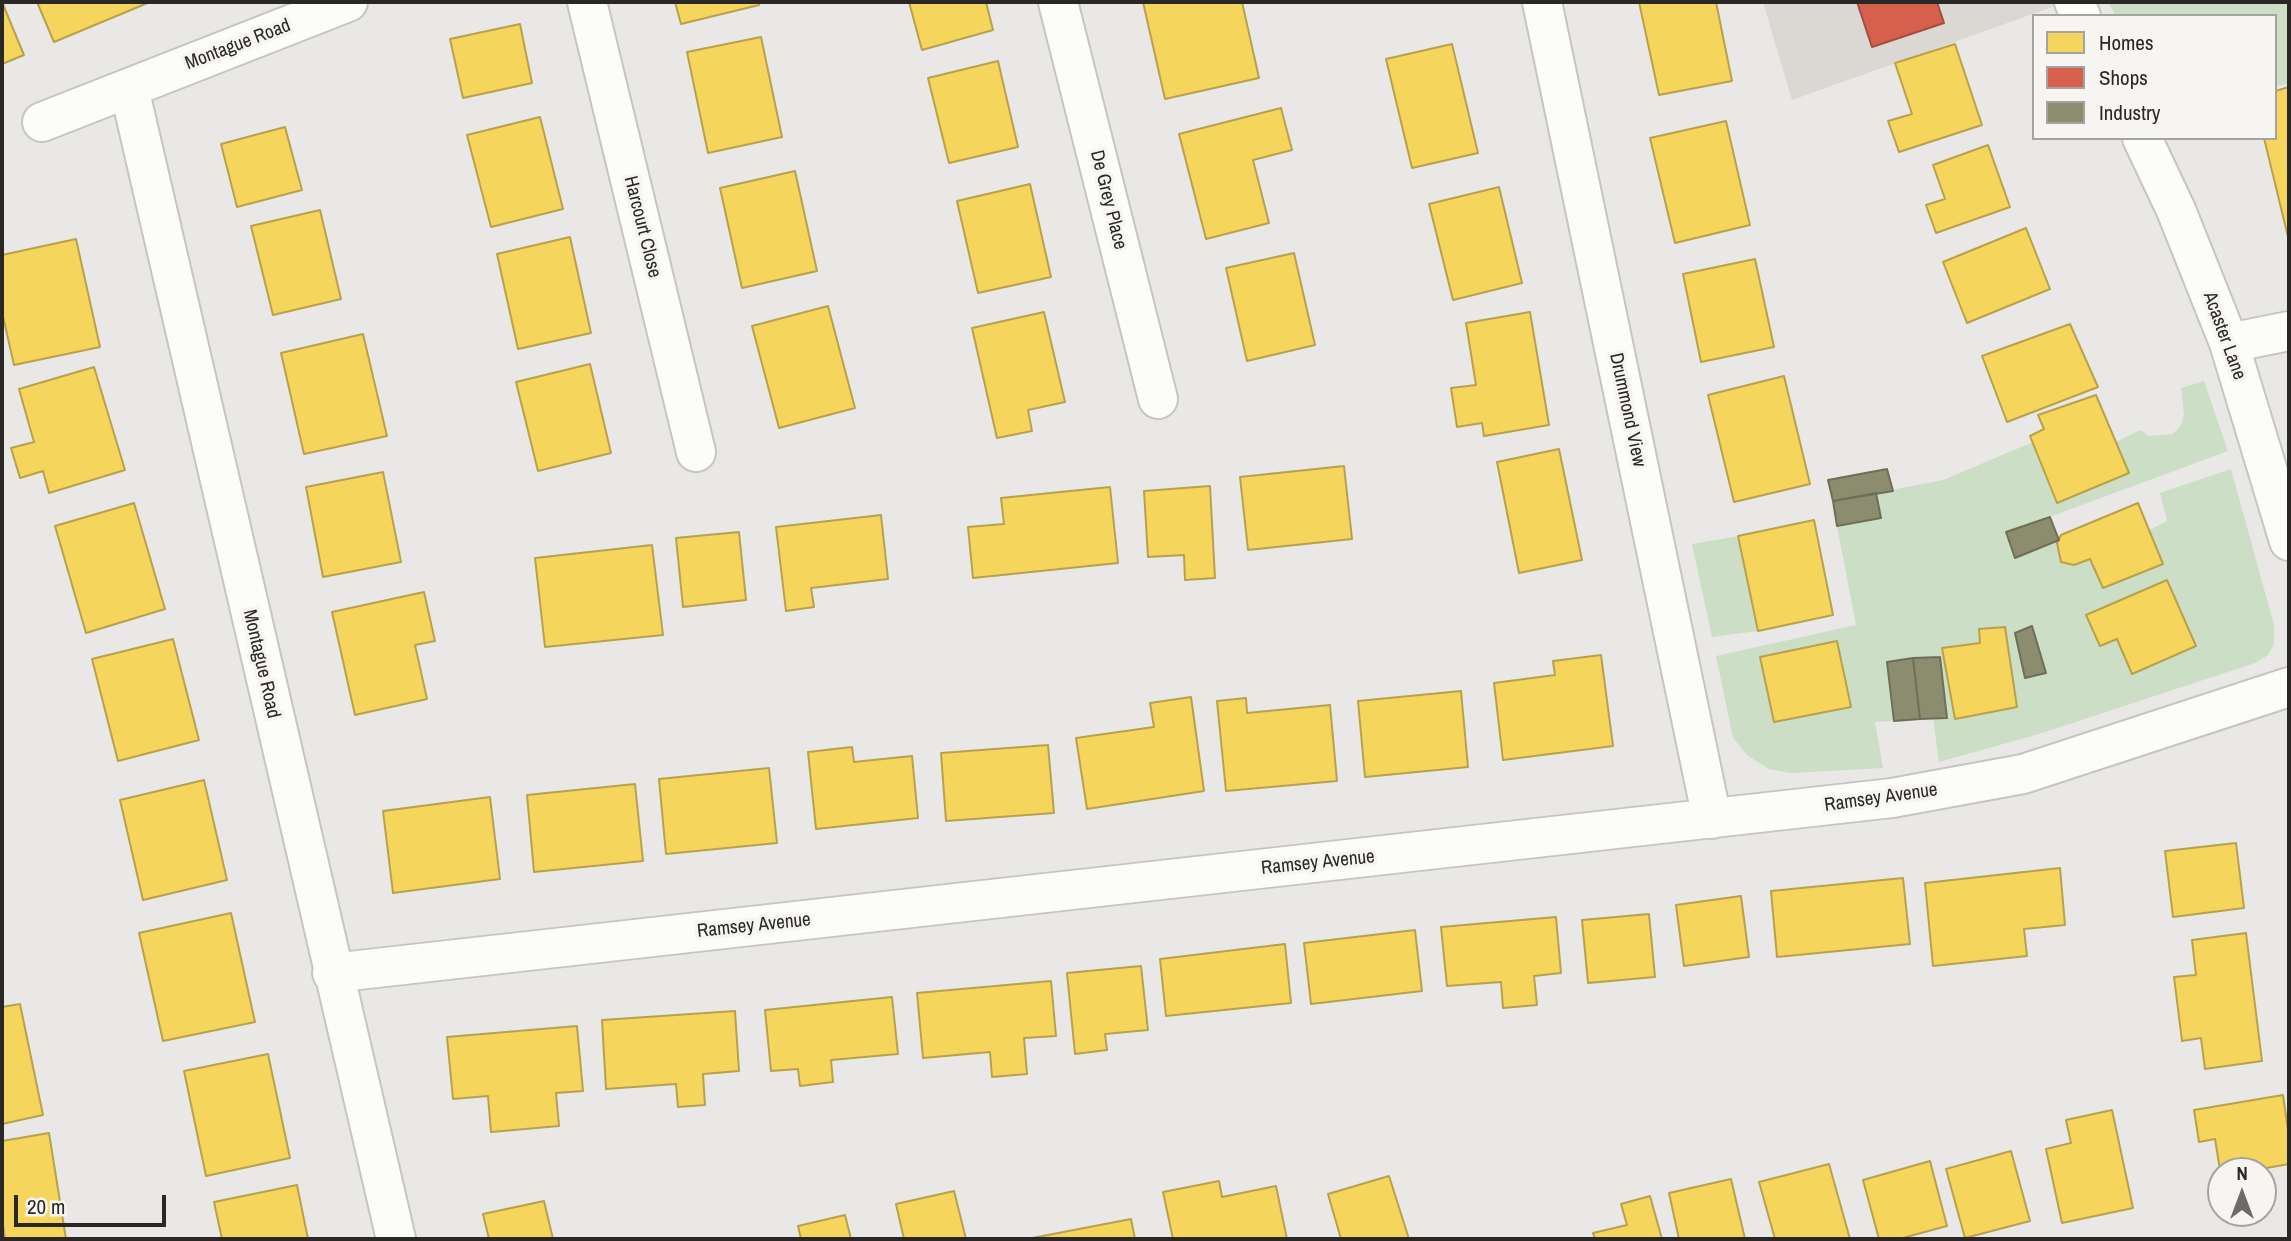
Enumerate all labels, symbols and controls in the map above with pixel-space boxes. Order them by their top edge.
street label: Montague Road [182,14,294,76]
legend [2032,14,2277,140]
text: Homes [2099,28,2154,57]
text: Shops [2099,63,2148,92]
text: Industry [2099,98,2160,127]
street label: De Grey Place [1085,148,1131,252]
street label: Harcourt Close [618,174,666,280]
street label: Acaster Lane [2198,289,2250,383]
street label: Drummond View [1604,351,1650,469]
street label: Montague Road [237,607,285,721]
street label: Ramsey Avenue [1823,779,1939,817]
street label: Ramsey Avenue [1260,846,1376,880]
street label: Ramsey Avenue [696,909,812,943]
north arrow [2207,1157,2277,1227]
text: N [2236,1160,2248,1186]
scale bar [18,1182,170,1226]
text: 20 m [27,1192,65,1221]

